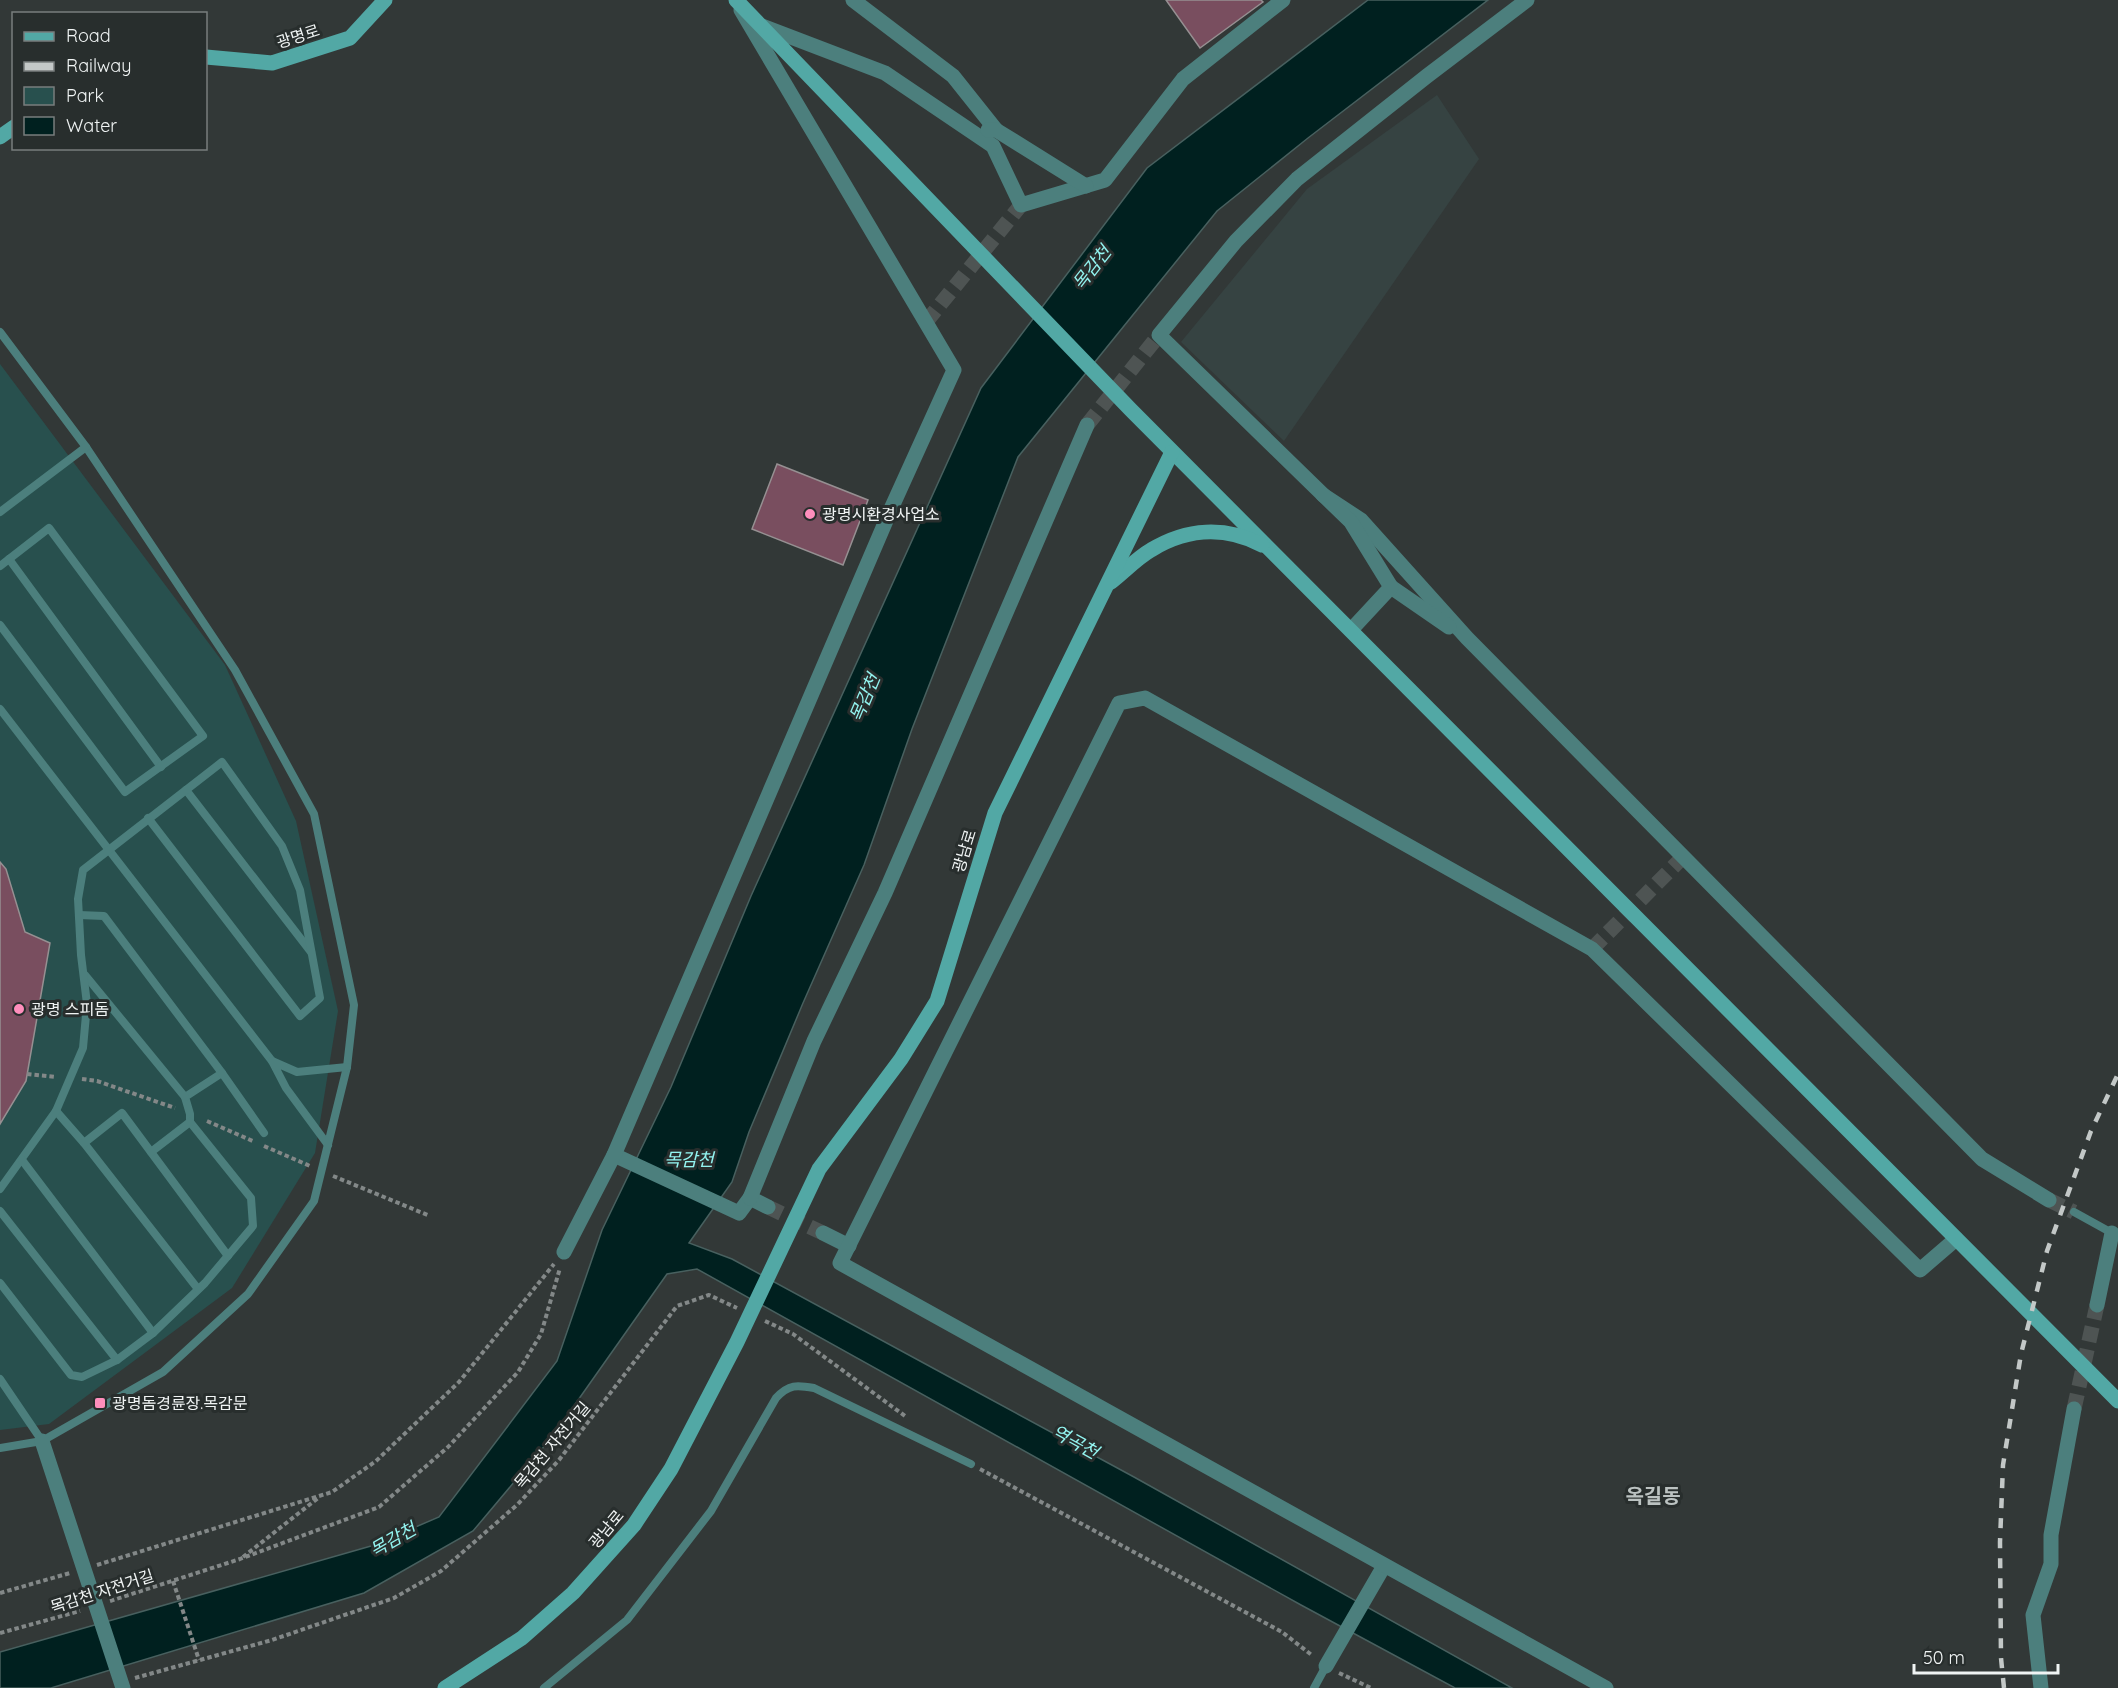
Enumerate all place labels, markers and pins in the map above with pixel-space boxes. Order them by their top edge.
place label: 광명시환경사업소 [822,504,940,524]
marker: 광명시환경사업소 [803,507,817,521]
place label: 광명 스피돔 [31,999,109,1019]
marker: 광명 스피돔 [12,1002,26,1016]
place label: 광명돔경륜장.목감문 [112,1393,248,1413]
marker: 광명돔경륜장.목감문 [93,1396,107,1410]

